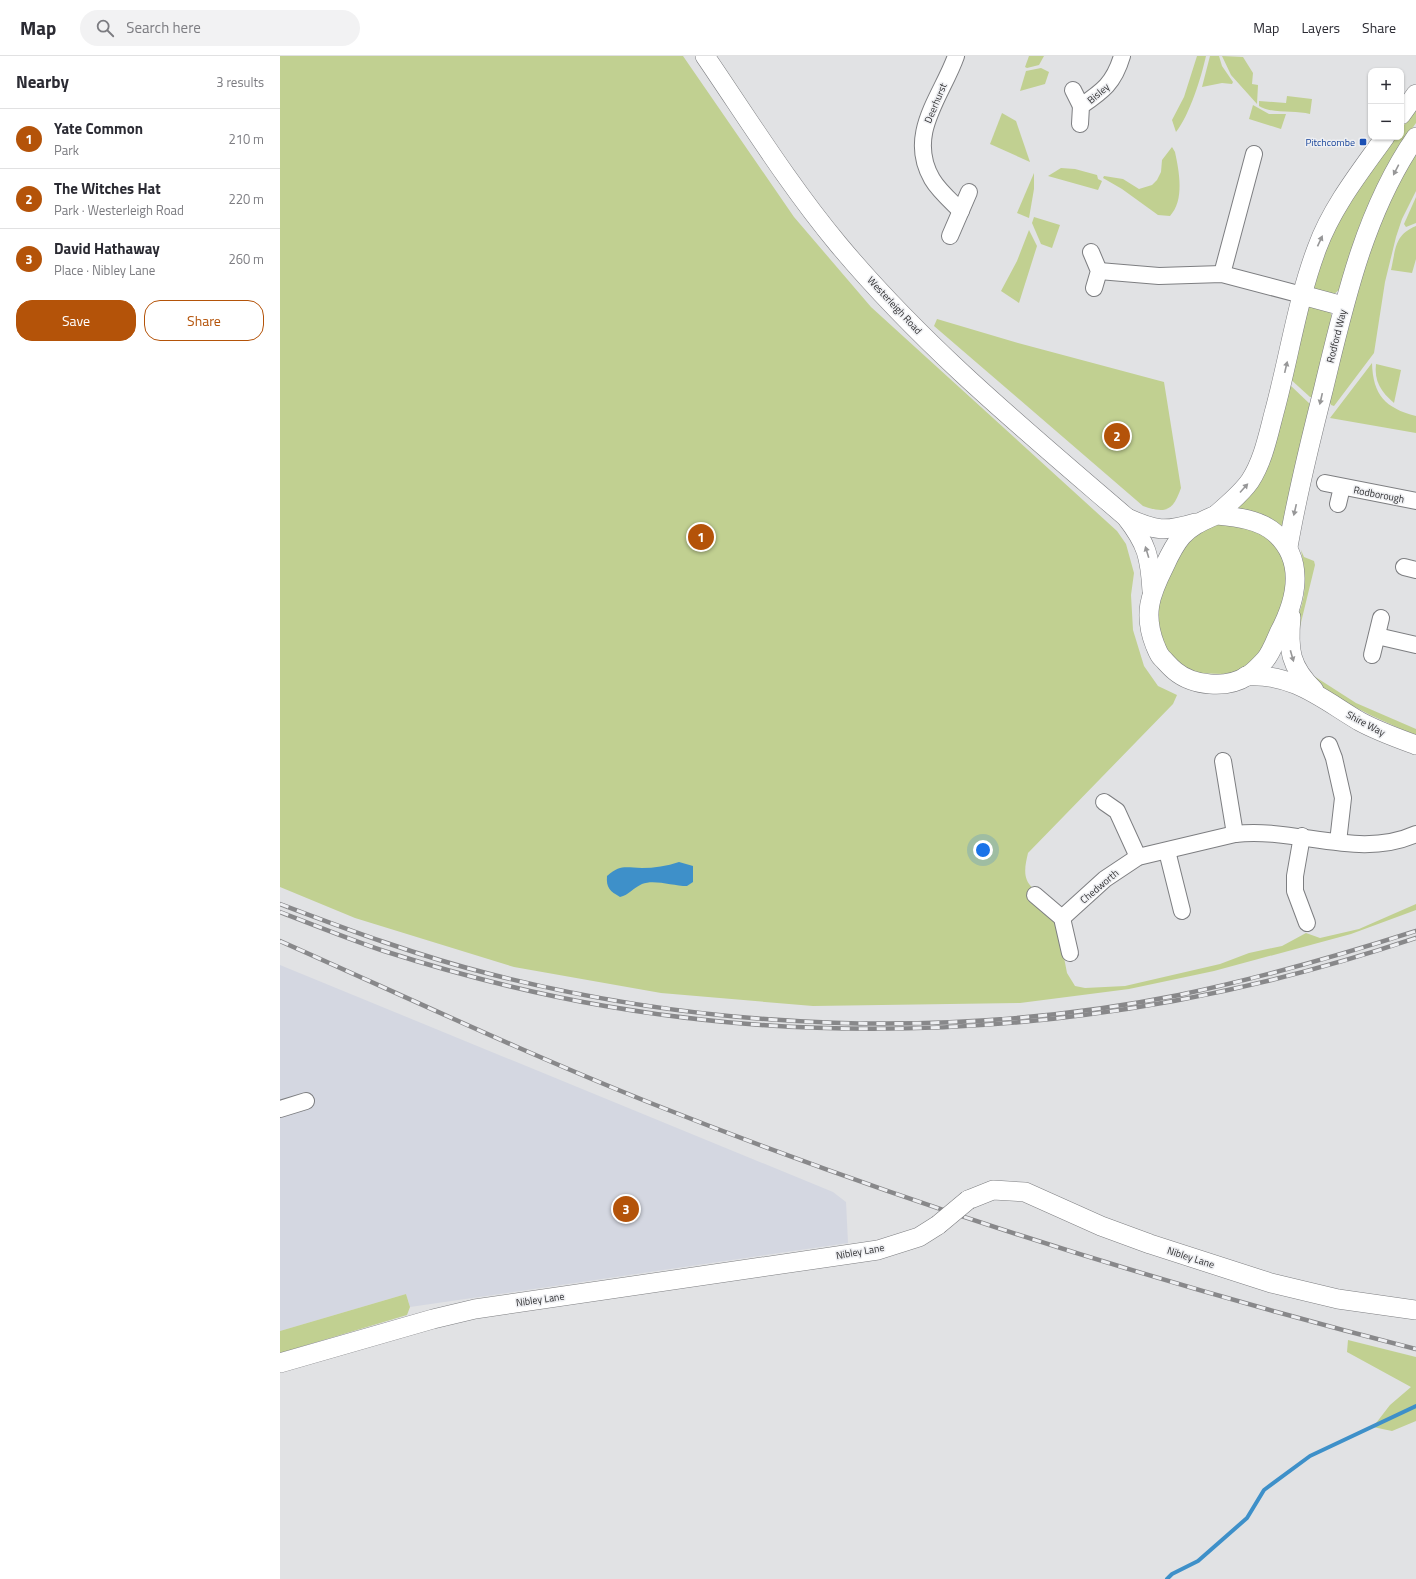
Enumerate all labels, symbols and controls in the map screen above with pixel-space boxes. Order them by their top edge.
search box [80,10,360,46]
text: Map [20,13,56,42]
text: Search here [126,16,201,39]
icon: search [94,17,116,39]
text: Map [1253,17,1279,38]
text: Layers [1301,17,1340,38]
text: Share [1362,17,1396,38]
map controls [1368,68,1404,140]
button: + [1368,68,1404,104]
text: Nearby [16,69,69,95]
text: 3 results [216,72,264,92]
street label: Bisley [1084,79,1113,107]
street label: Deerhurst [920,80,951,126]
button: − [1368,104,1404,140]
text: Yate Common [54,117,143,140]
text: 1 [25,129,33,149]
text: 210 m [228,129,264,149]
place label: Pitchcombe [1305,135,1355,150]
marker: Pitchcombe [1358,137,1368,147]
text: Park [54,140,79,160]
one-way arrow [1393,165,1399,176]
text: The Witches Hat [54,177,161,200]
text: 2 [25,189,33,209]
text: 220 m [228,189,264,209]
text: Park · Westerleigh Road [54,200,184,220]
one-way arrow [1317,236,1323,247]
text: David Hathaway [54,237,160,260]
text: 3 [25,249,33,269]
text: 260 m [228,249,264,269]
text: Place · Nibley Lane [54,260,155,280]
street label: Westerleigh Road [864,273,925,338]
button: Save [16,300,136,341]
button: Share [144,300,264,341]
street label: Rodford Way [1323,308,1350,364]
one-way arrow [1284,361,1290,373]
one-way arrow [1317,393,1323,406]
pin: 2 [1104,421,1130,451]
street label: Rodborough [1352,482,1406,507]
one-way arrow [1239,483,1248,494]
one-way arrow [1292,504,1298,516]
pin: 1 [688,522,714,552]
one-way arrow [1144,546,1150,558]
one-way arrow [1289,649,1295,662]
street label: Shire Way [1344,707,1388,740]
your location [973,840,993,860]
street label: Chedworth [1077,866,1122,907]
pin: 3 [613,1194,639,1224]
street label: Nibley Lane [835,1240,885,1263]
street label: Nibley Lane [1165,1243,1216,1272]
street label: Nibley Lane [515,1289,565,1310]

